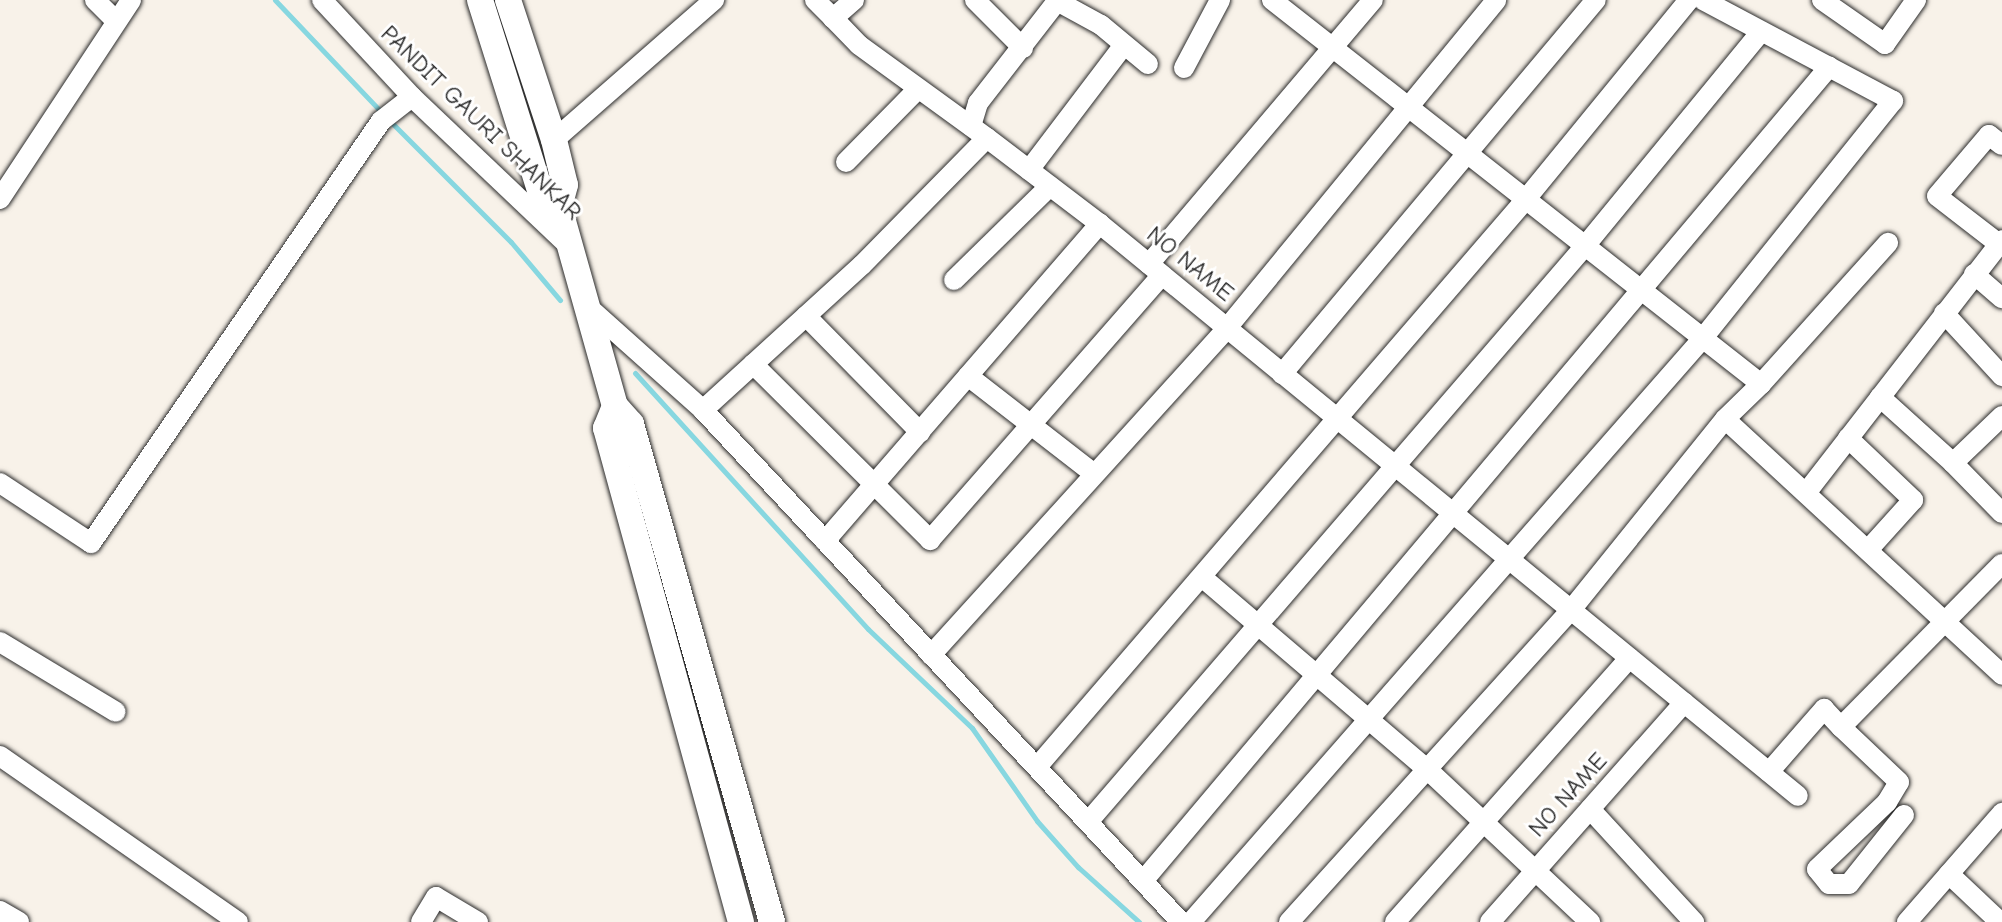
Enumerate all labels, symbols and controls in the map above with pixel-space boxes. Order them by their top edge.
street label: PANDIT GAURI SHANKAR [375,20,587,226]
street label: NO NAME [1141,220,1239,308]
street label: NO NAME [1523,747,1613,843]

